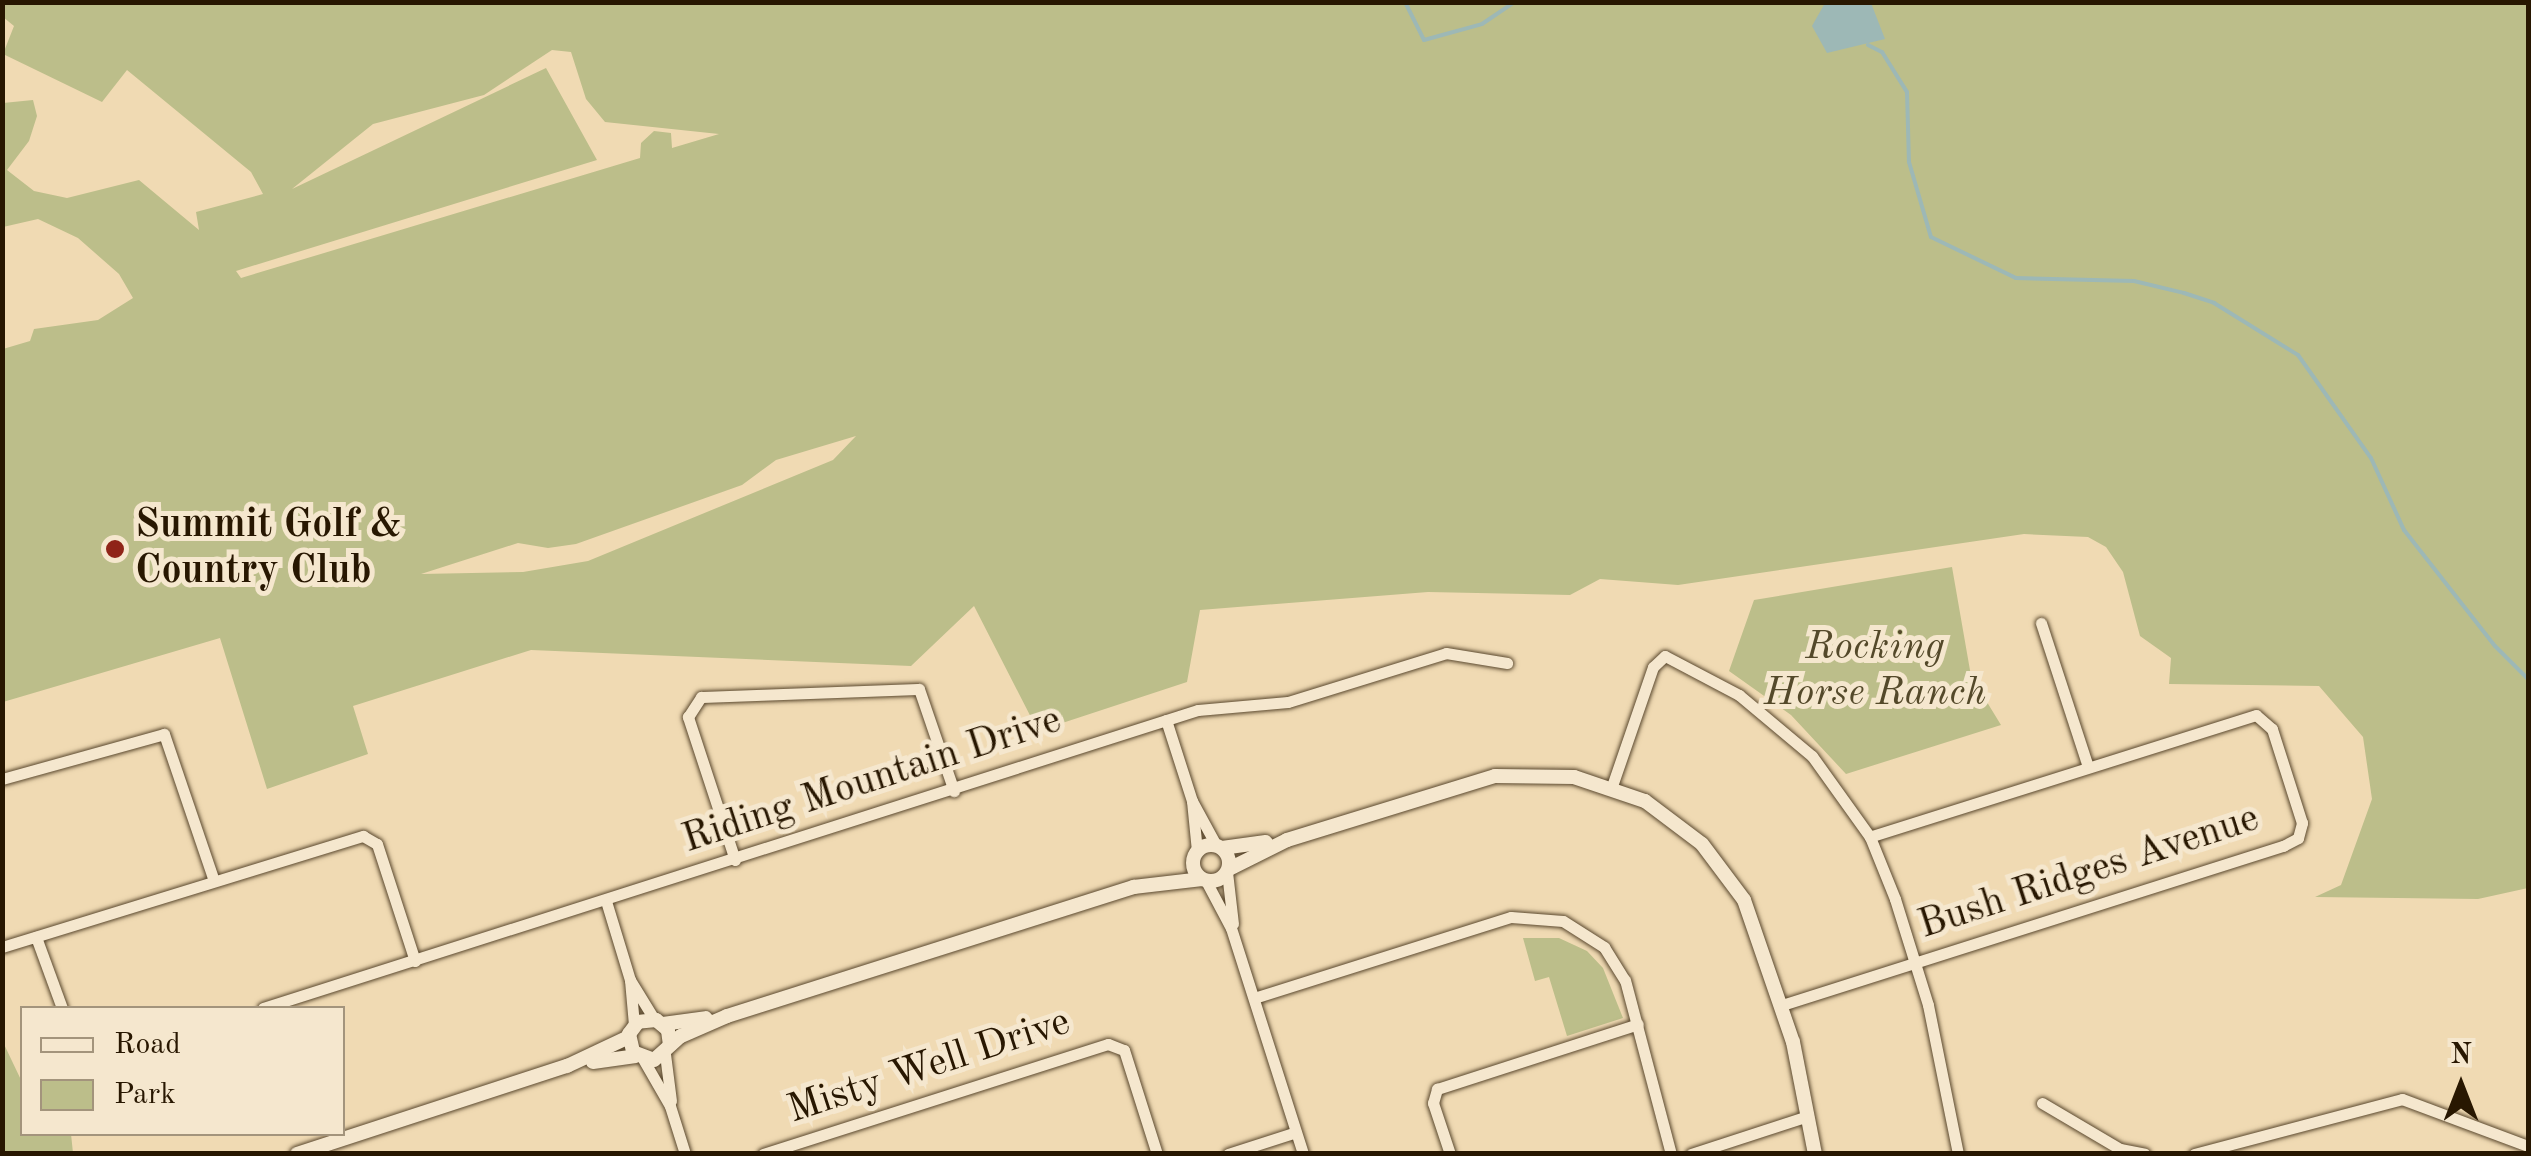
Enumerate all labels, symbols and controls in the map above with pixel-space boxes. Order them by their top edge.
place label: Summit Golf & Country Club [135,502,401,596]
marker: Summit Golf & Country Club [104,538,126,560]
park label: Rocking Horse Ranch [1764,624,1986,718]
street label: Riding Mountain Drive [677,697,1067,865]
street label: Bush Ridges Avenue [1913,795,2265,951]
street label: Misty Well Drive [782,999,1076,1135]
legend [20,1006,345,1136]
text: Road [114,1030,181,1060]
north arrow [2411,1036,2511,1136]
text: N [2450,1042,2472,1070]
text: Park [114,1080,176,1110]

